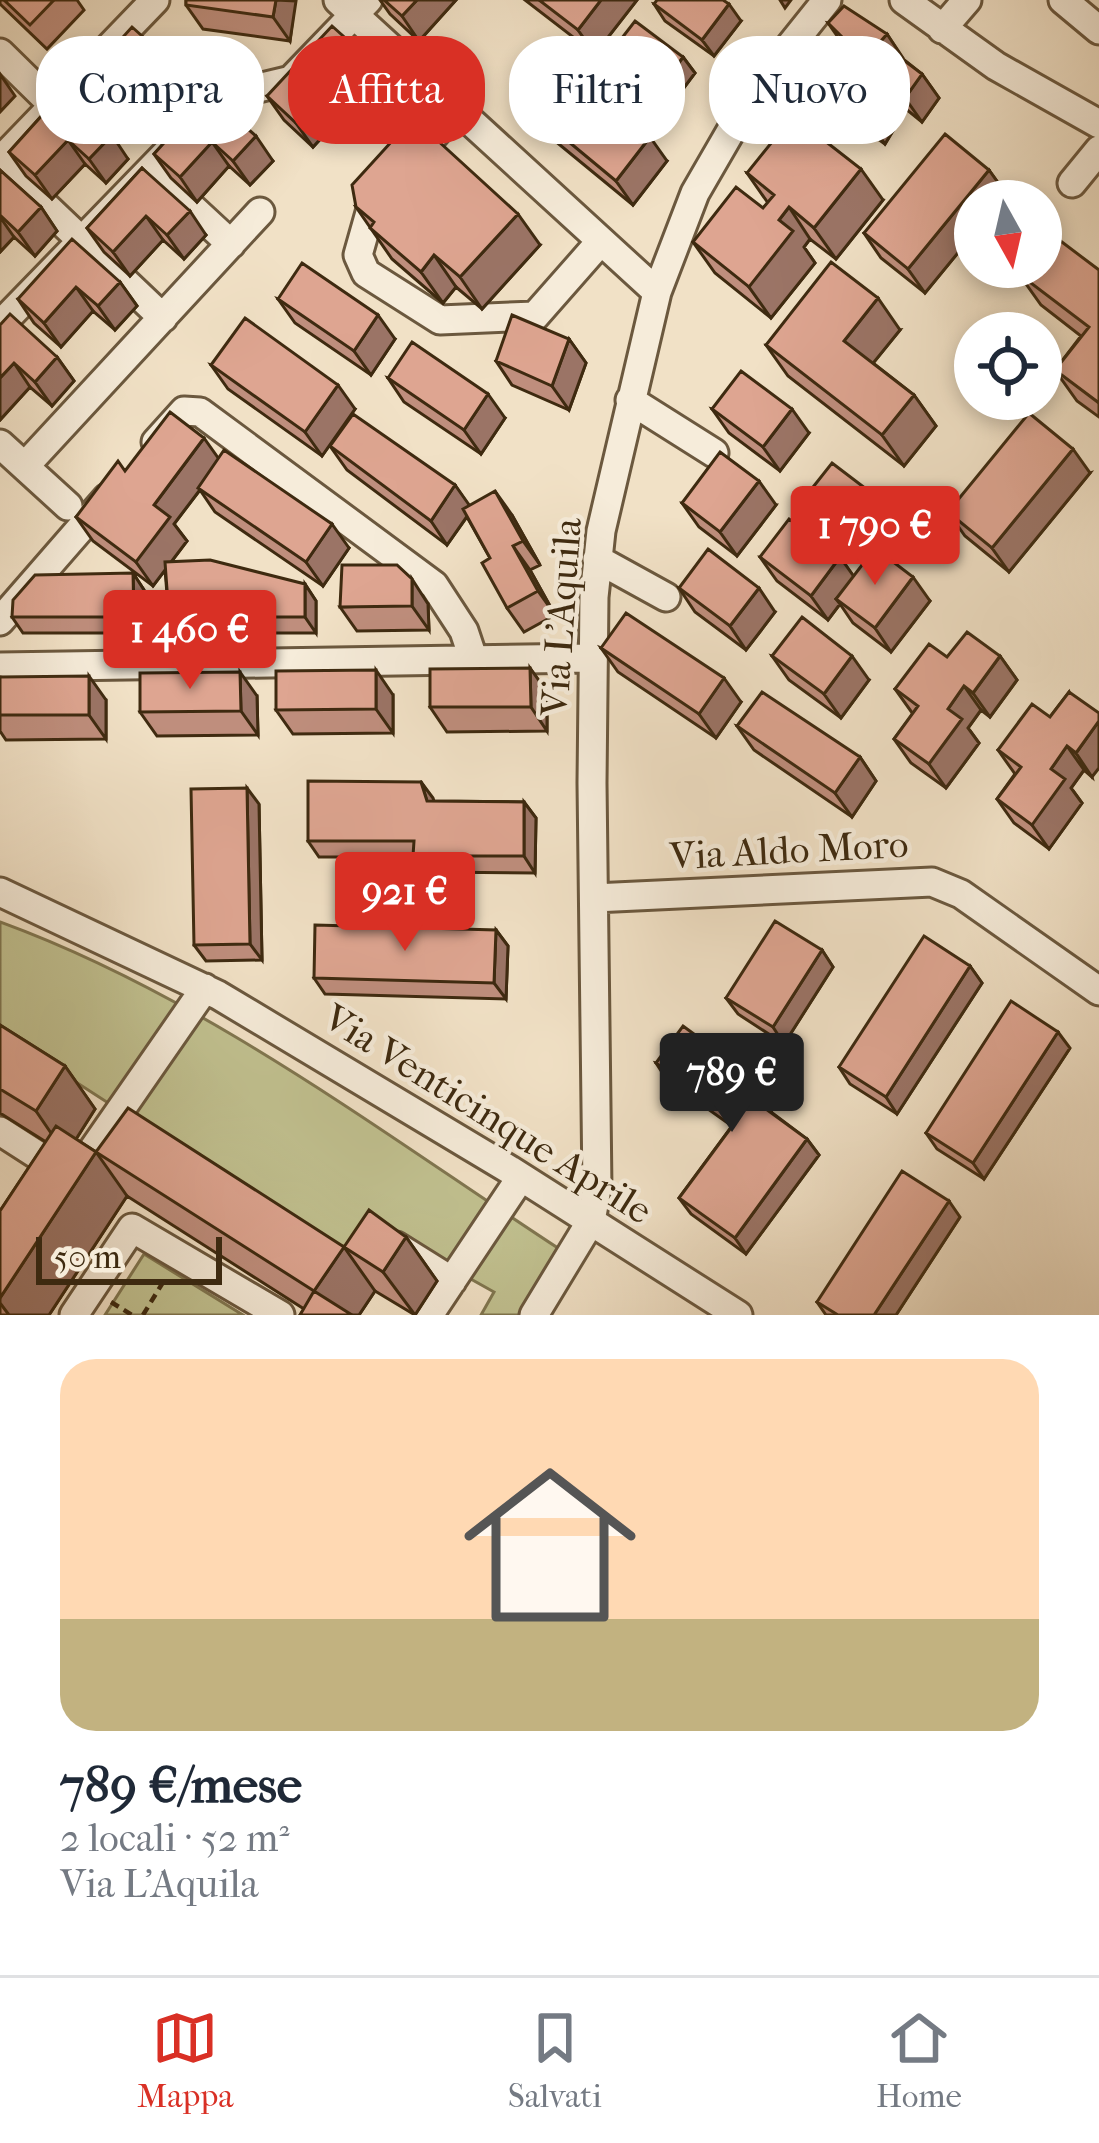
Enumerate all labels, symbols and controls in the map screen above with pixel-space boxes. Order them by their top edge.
chip: Compra [36,36,264,144]
chip: Affitta [288,36,485,144]
chip: Filtri [509,36,685,144]
chip: Nuovo [709,36,910,144]
north arrow [954,180,1062,288]
map controls [954,180,1062,420]
button: locate [954,312,1062,420]
pin: 1 790 € [764,486,986,588]
text: 1 790 € [818,502,932,548]
street label: Via L'Aquila [531,515,591,719]
pin: 1 460 € [79,590,301,692]
text: 1 460 € [130,606,250,652]
street label: Via Aldo Moro [667,821,910,879]
pin: 921 € [321,852,489,954]
text: 921 € [362,868,448,914]
street label: Via Venticinque Aprile [315,994,661,1234]
pin: 789 € [648,1033,816,1135]
text: 789 € [687,1049,777,1095]
scale bar [36,1231,222,1284]
text: 50 m [54,1238,121,1277]
icon: home [442,1437,658,1653]
text: 789 €/mese [60,1755,302,1815]
text: 2 locali · 52 m² [60,1815,290,1861]
text: Via L'Aquila [60,1861,259,1907]
tab: Mappa [137,2005,234,2116]
tab: Salvati [508,2005,602,2116]
tab: Home [876,2005,962,2116]

